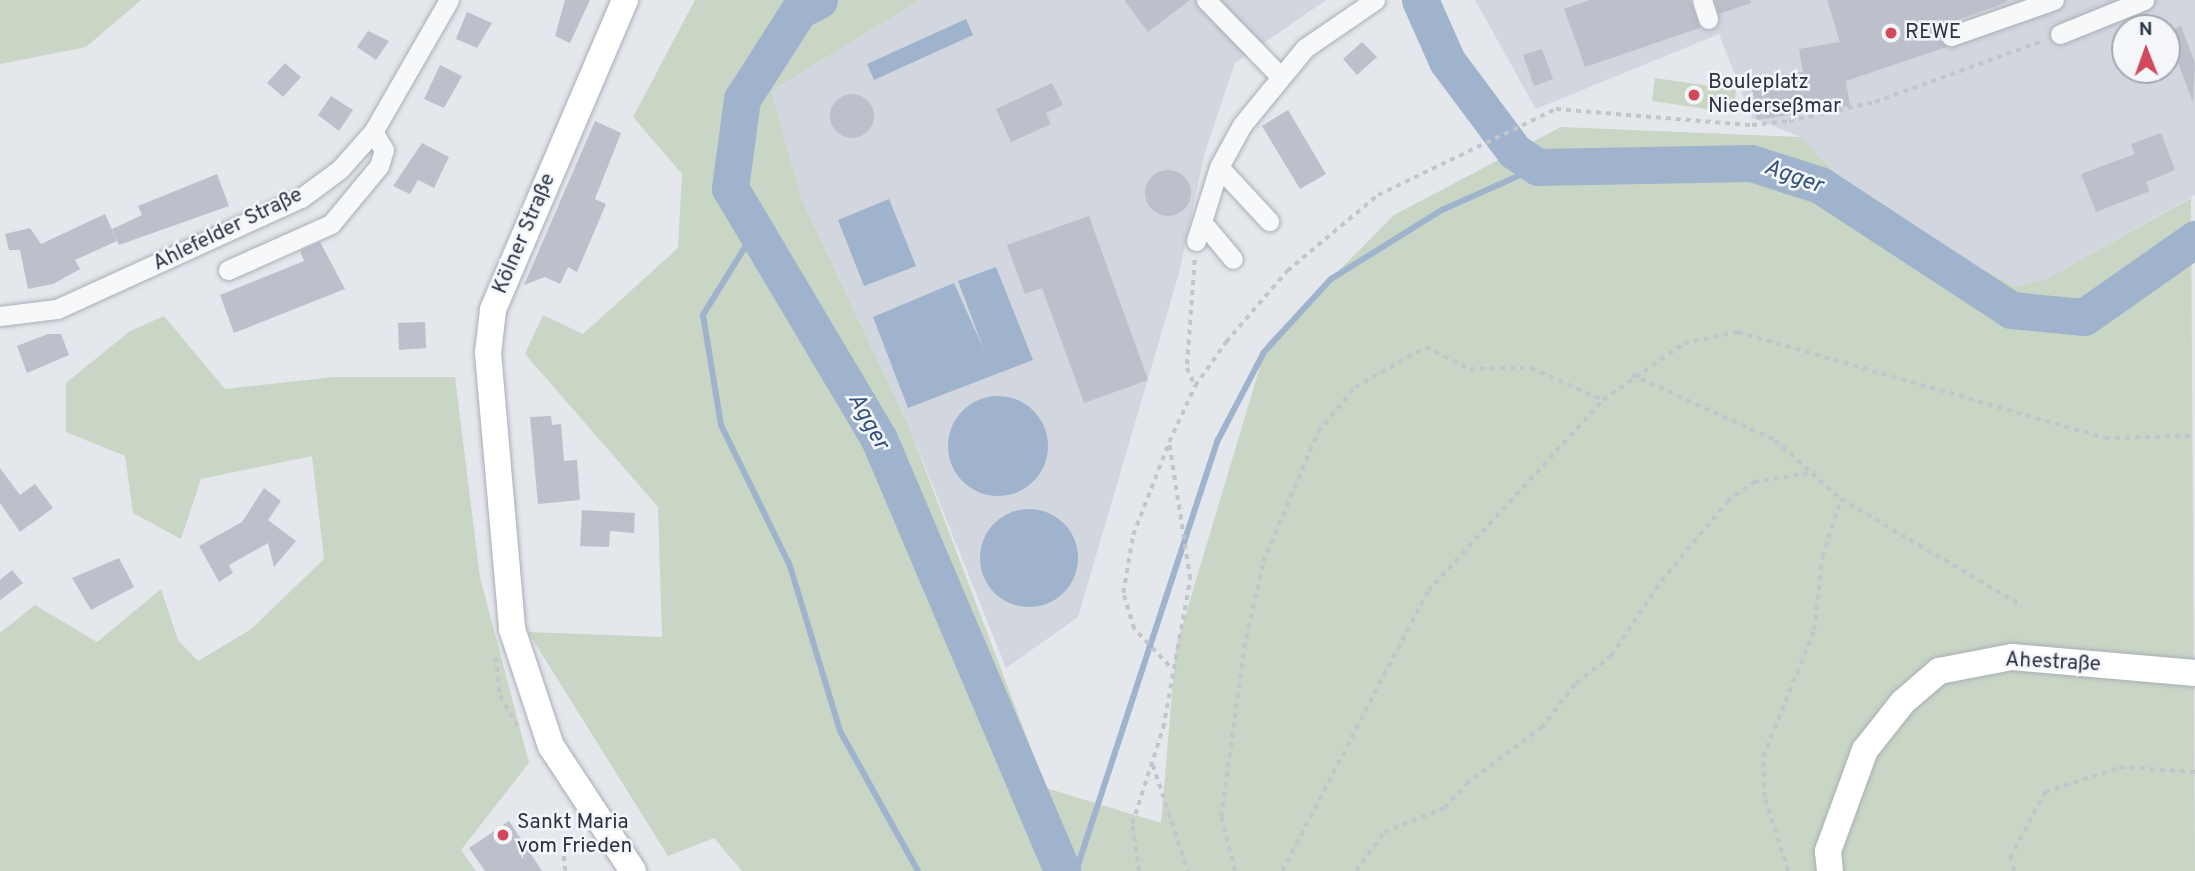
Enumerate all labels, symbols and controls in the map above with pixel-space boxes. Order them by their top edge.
north arrow [2111,14,2181,84]
text: N [2139,18,2153,42]
place label: REWE [1905,20,1961,46]
marker: REWE [1883,25,1899,41]
place label: Bouleplatz Niederseßmar [1708,70,1841,120]
marker: Bouleplatz Niederseßmar [1686,87,1702,103]
water label: Agger [1760,155,1826,201]
street label: Kölner Straße [488,170,562,298]
street label: Ahlefelder Straße [149,183,307,277]
water label: Agger [840,389,894,455]
street label: Ahestraße [2004,648,2102,678]
place label: Sankt Maria vom Frieden [517,810,632,860]
marker: Sankt Maria vom Frieden [495,827,511,843]

